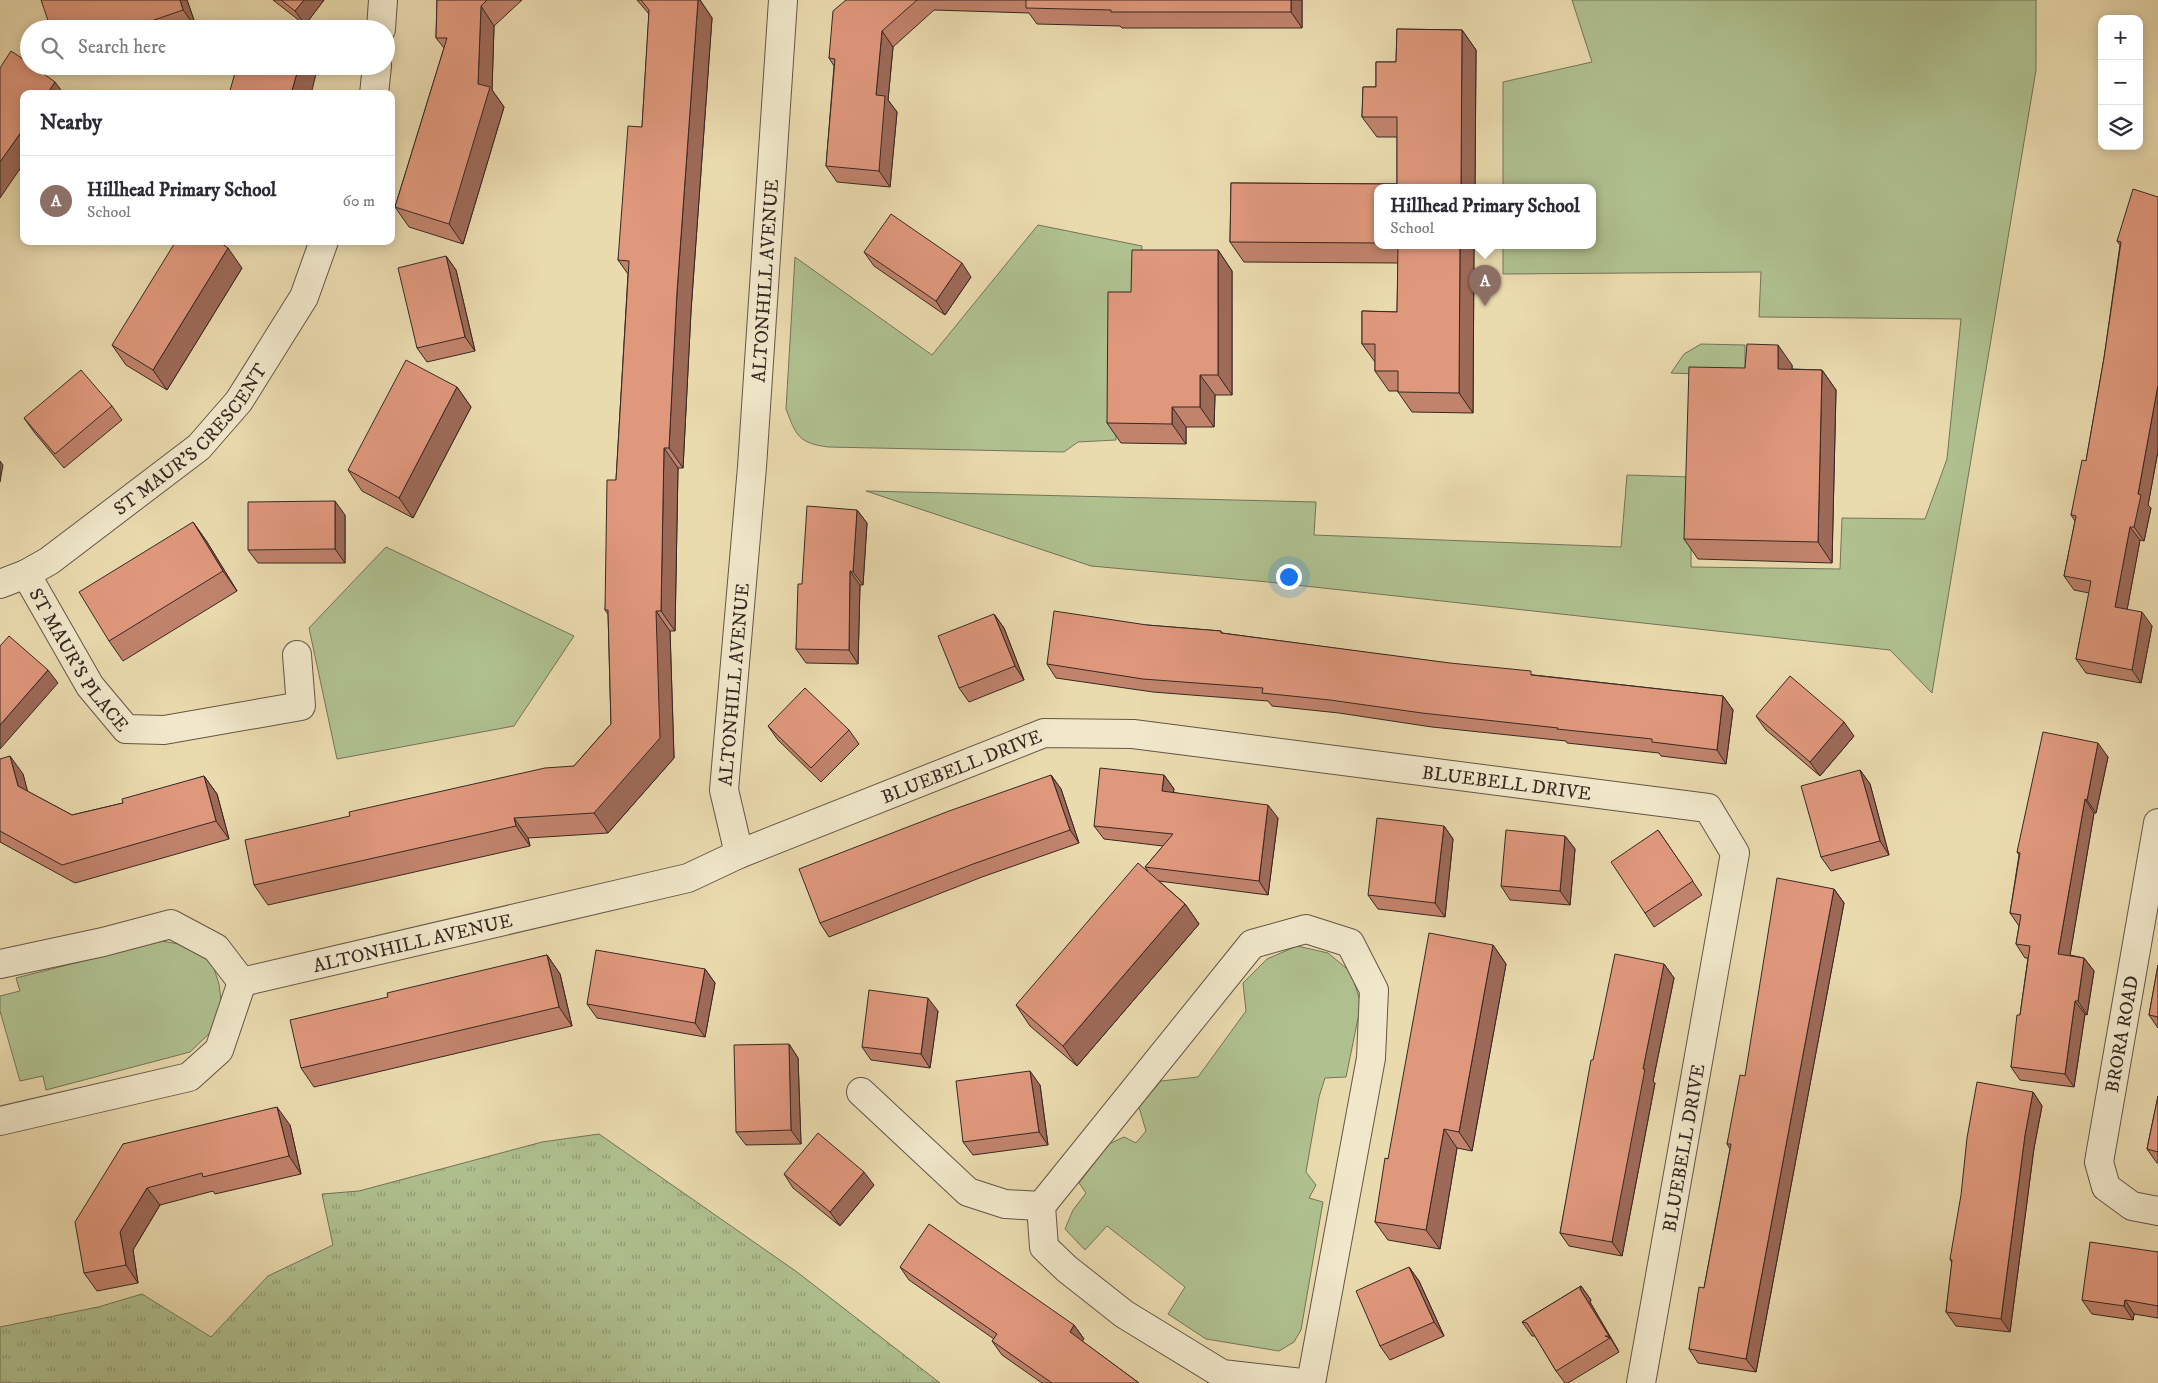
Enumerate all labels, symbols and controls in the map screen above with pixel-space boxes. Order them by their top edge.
map controls [2098,15,2143,150]
button: + [2098,15,2143,60]
search box [20,20,395,75]
icon: search [38,34,66,62]
text: Search here [78,36,166,59]
button: − [2098,60,2143,105]
button: layers [2098,105,2143,150]
text: Nearby [40,110,102,136]
street label: ALTONHILL AVENUE [748,178,784,383]
text: Hillhead Primary School [87,179,276,202]
popup [1374,184,1596,249]
text: A [51,191,61,211]
text: 60 m [343,191,375,211]
text: Hillhead Primary School [1390,195,1580,218]
text: School [87,202,131,222]
text: School [1390,218,1434,238]
pin: A [1469,265,1501,306]
street label: ST MAUR'S CRESCENT [109,359,273,521]
your location [1276,564,1302,590]
street label: ALTONHILL AVENUE [714,582,755,787]
street label: ST MAUR'S PLACE [23,584,133,737]
street label: BLUEBELL DRIVE [878,725,1045,809]
street label: BLUEBELL DRIVE [1421,761,1593,806]
street label: ALTONHILL AVENUE [311,909,515,978]
street label: BRORA ROAD [2101,974,2144,1095]
street label: BLUEBELL DRIVE [1658,1062,1711,1234]

